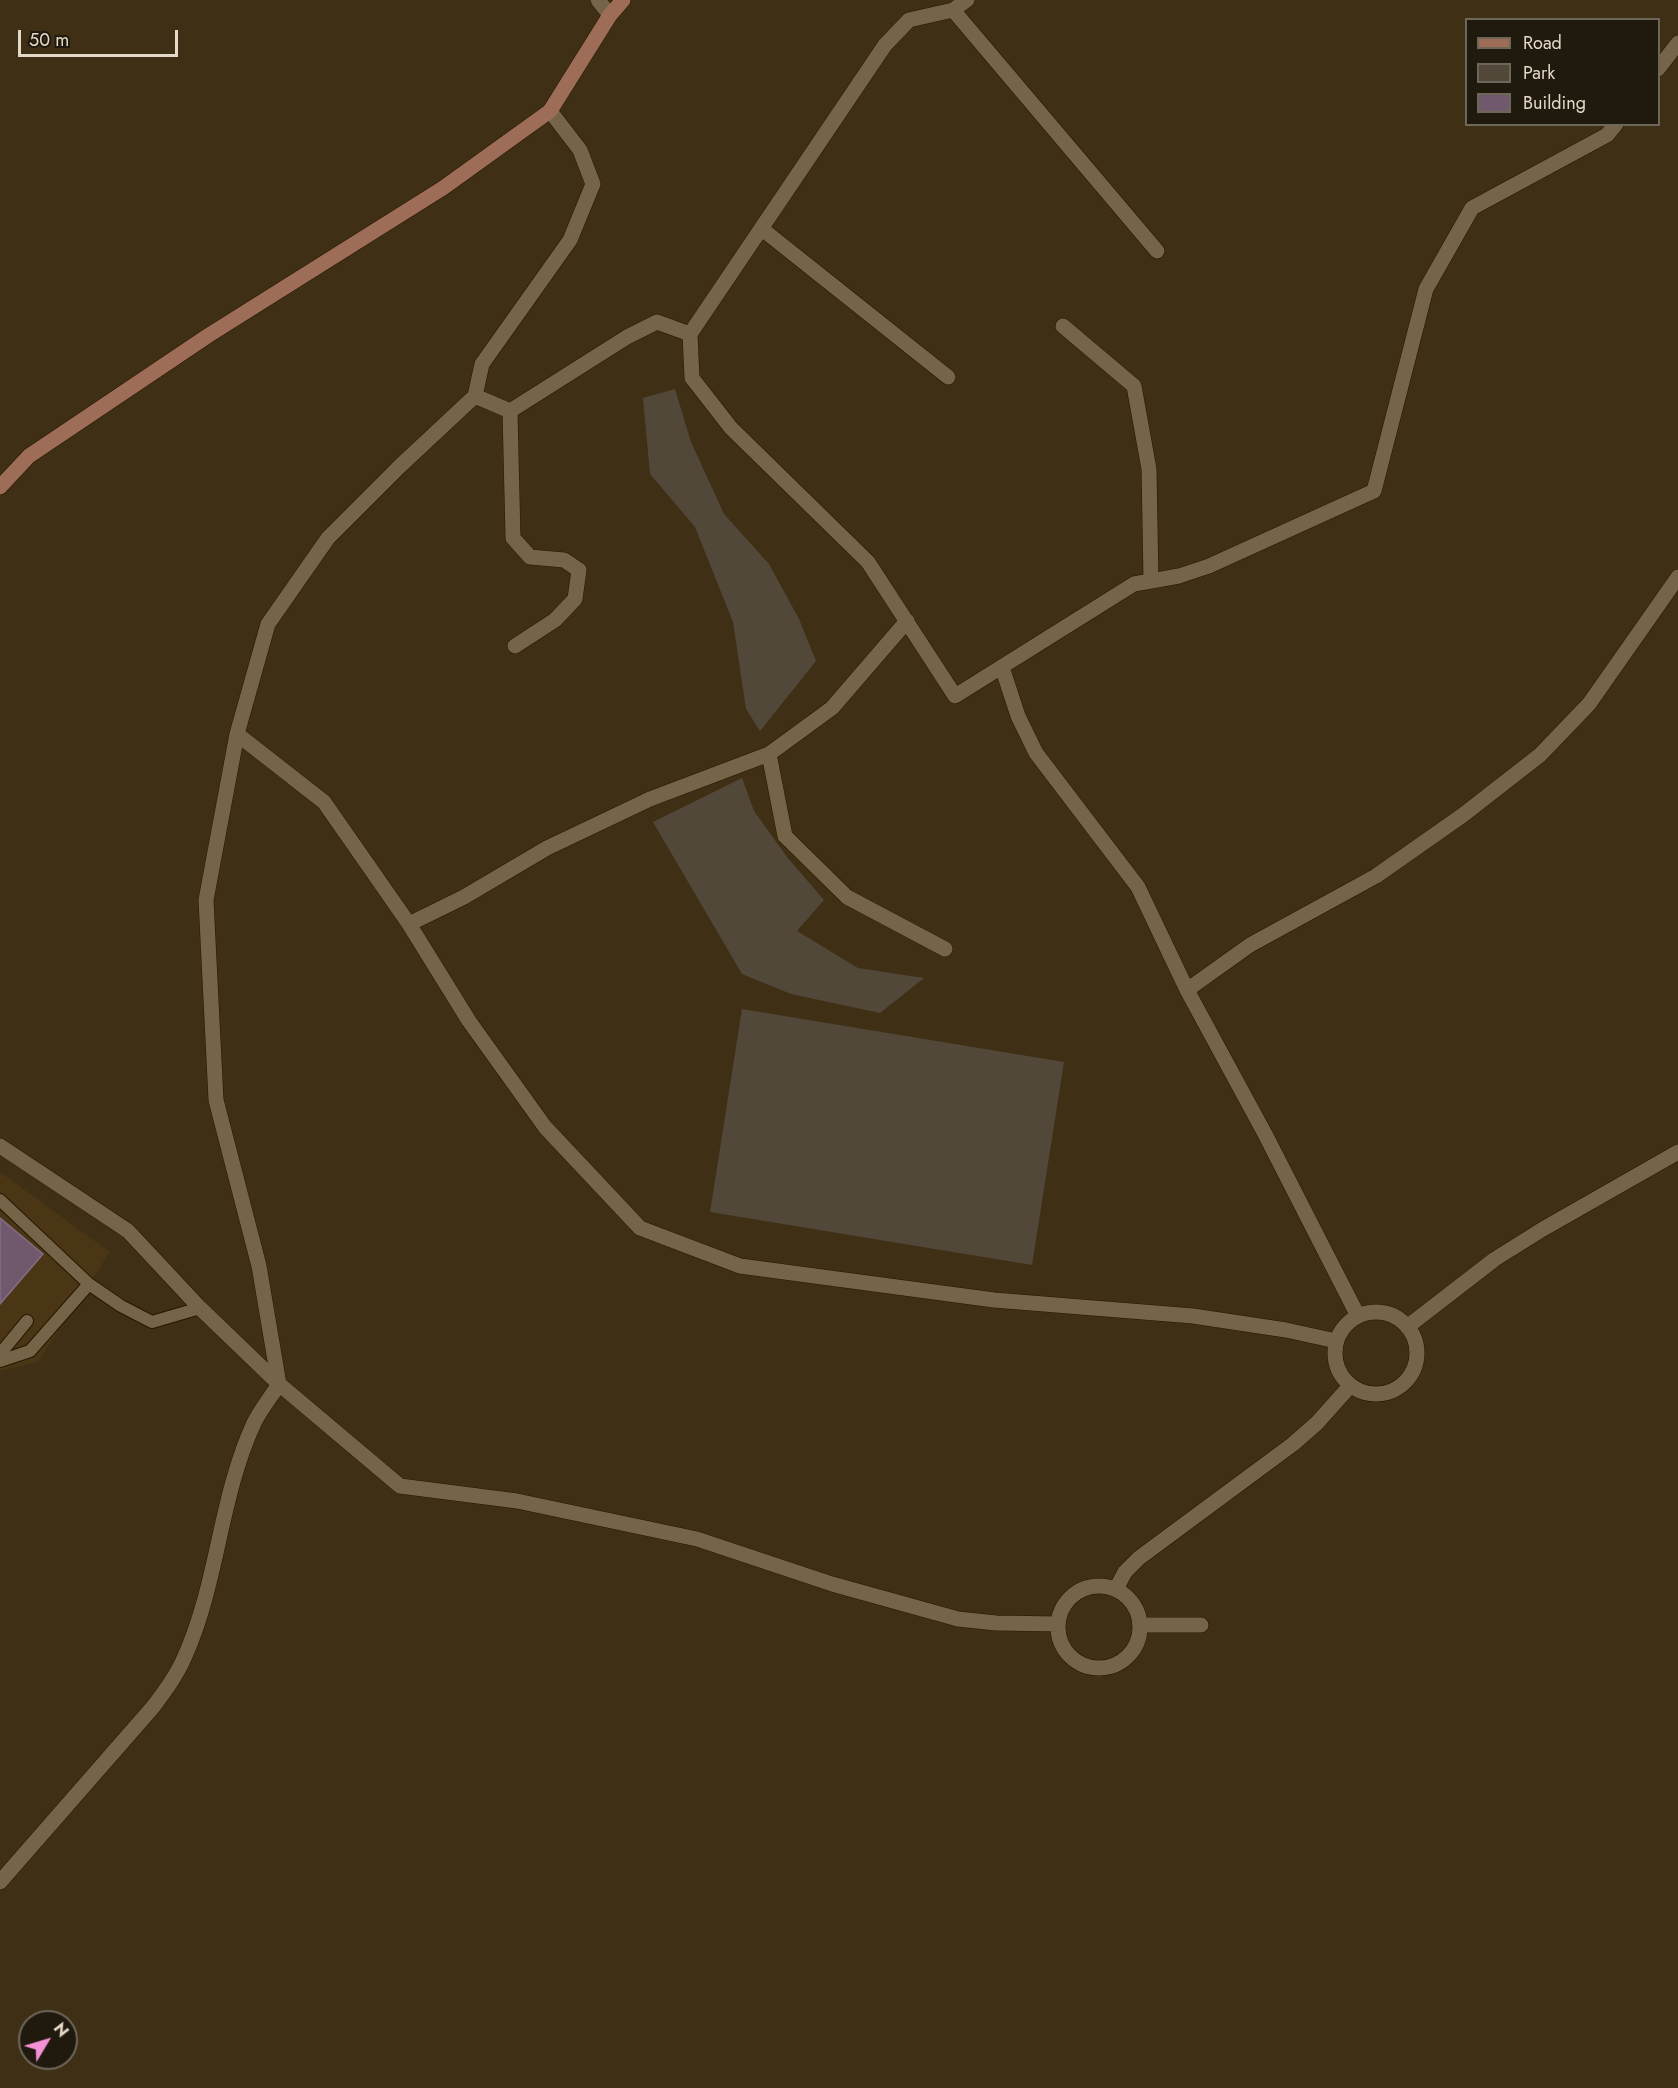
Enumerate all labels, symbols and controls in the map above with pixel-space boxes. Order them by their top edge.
scale bar [21,18,182,56]
legend [1465,18,1660,126]
text: 50 m [29,27,69,53]
text: Road [1523,30,1562,56]
text: Park [1523,60,1555,86]
text: Building [1523,90,1586,116]
north arrow [18,2010,78,2070]
text: N [48,2018,74,2042]

